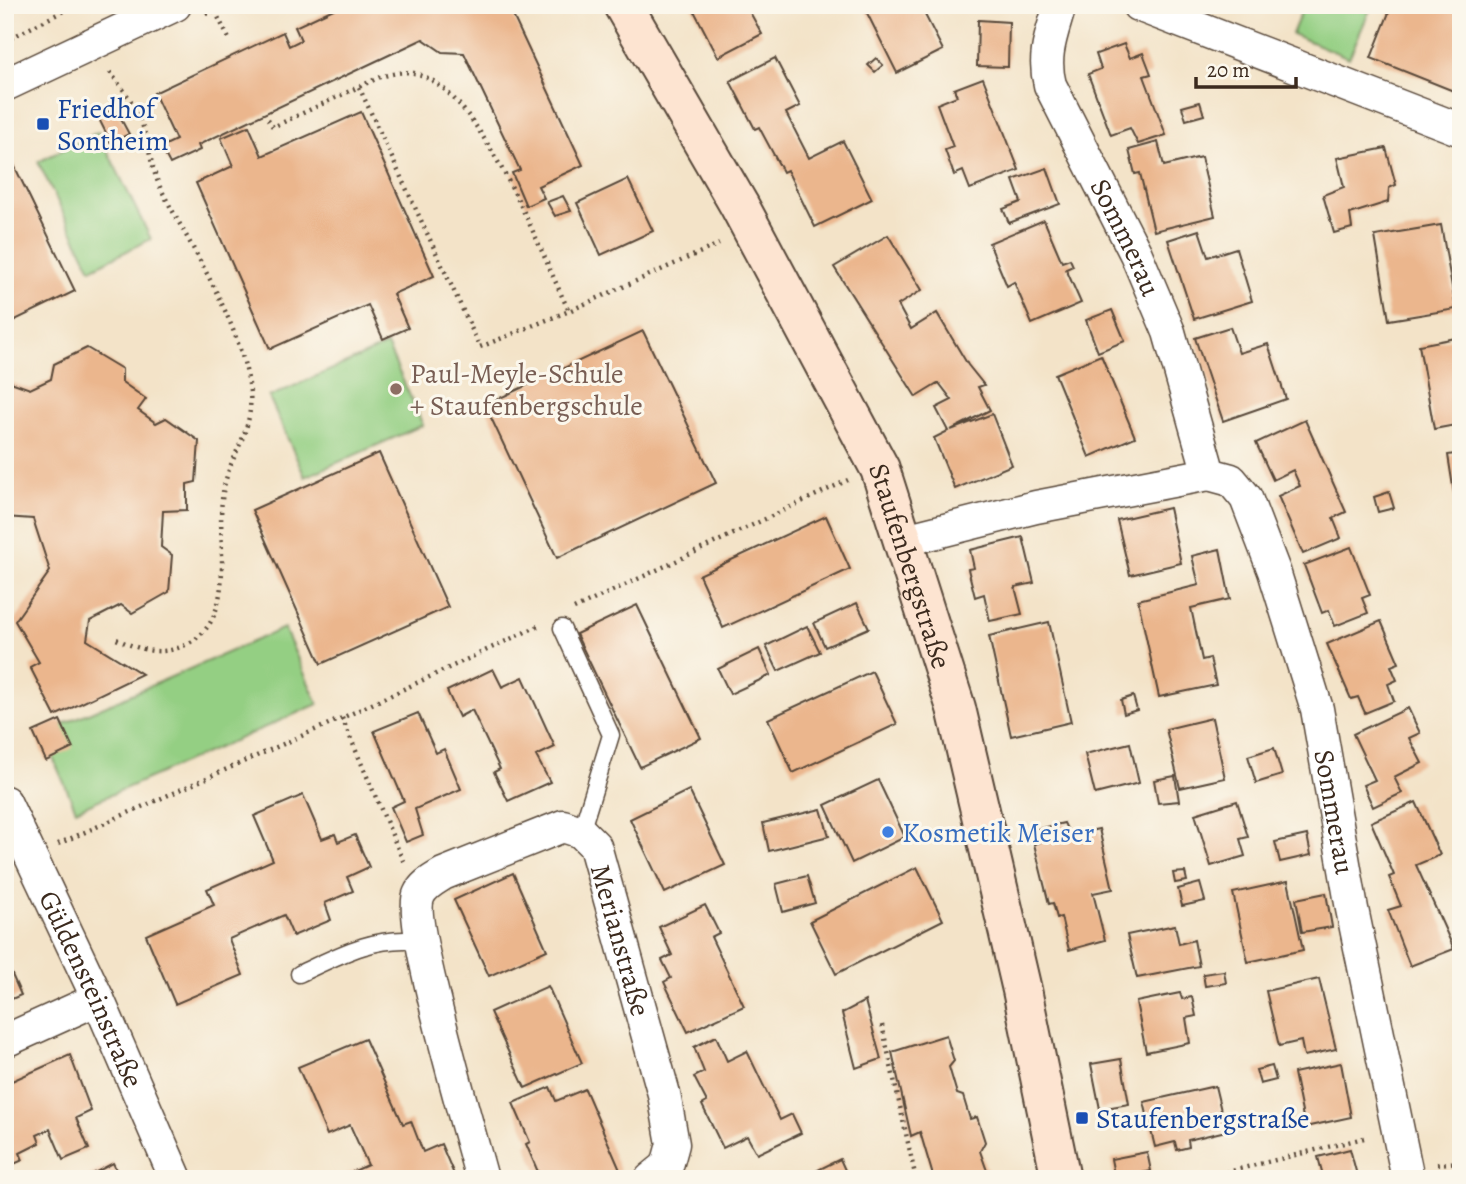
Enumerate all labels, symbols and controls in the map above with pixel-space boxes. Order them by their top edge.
scale bar [1196,46,1296,90]
text: 20 m [1207,56,1250,84]
place label: Friedhof Sontheim [57,90,169,160]
marker: Friedhof Sontheim [35,116,51,132]
street label: Sommerau [1081,172,1170,303]
place label: Paul-Meyle-Schule + Staufenbergschule [410,355,643,425]
marker: Paul-Meyle-Schule + Staufenbergschule [388,381,404,397]
street label: Staufenbergstraße [859,458,960,674]
street label: Sommerau [1304,747,1364,878]
place label: Kosmetik Meiser [902,814,1095,852]
marker: Kosmetik Meiser [880,824,896,840]
street label: Merianstraße [581,860,659,1020]
street label: Güldensteinstraße [29,884,152,1094]
place label: Staufenbergstraße [1096,1100,1310,1138]
marker: Staufenbergstraße [1074,1110,1090,1126]

